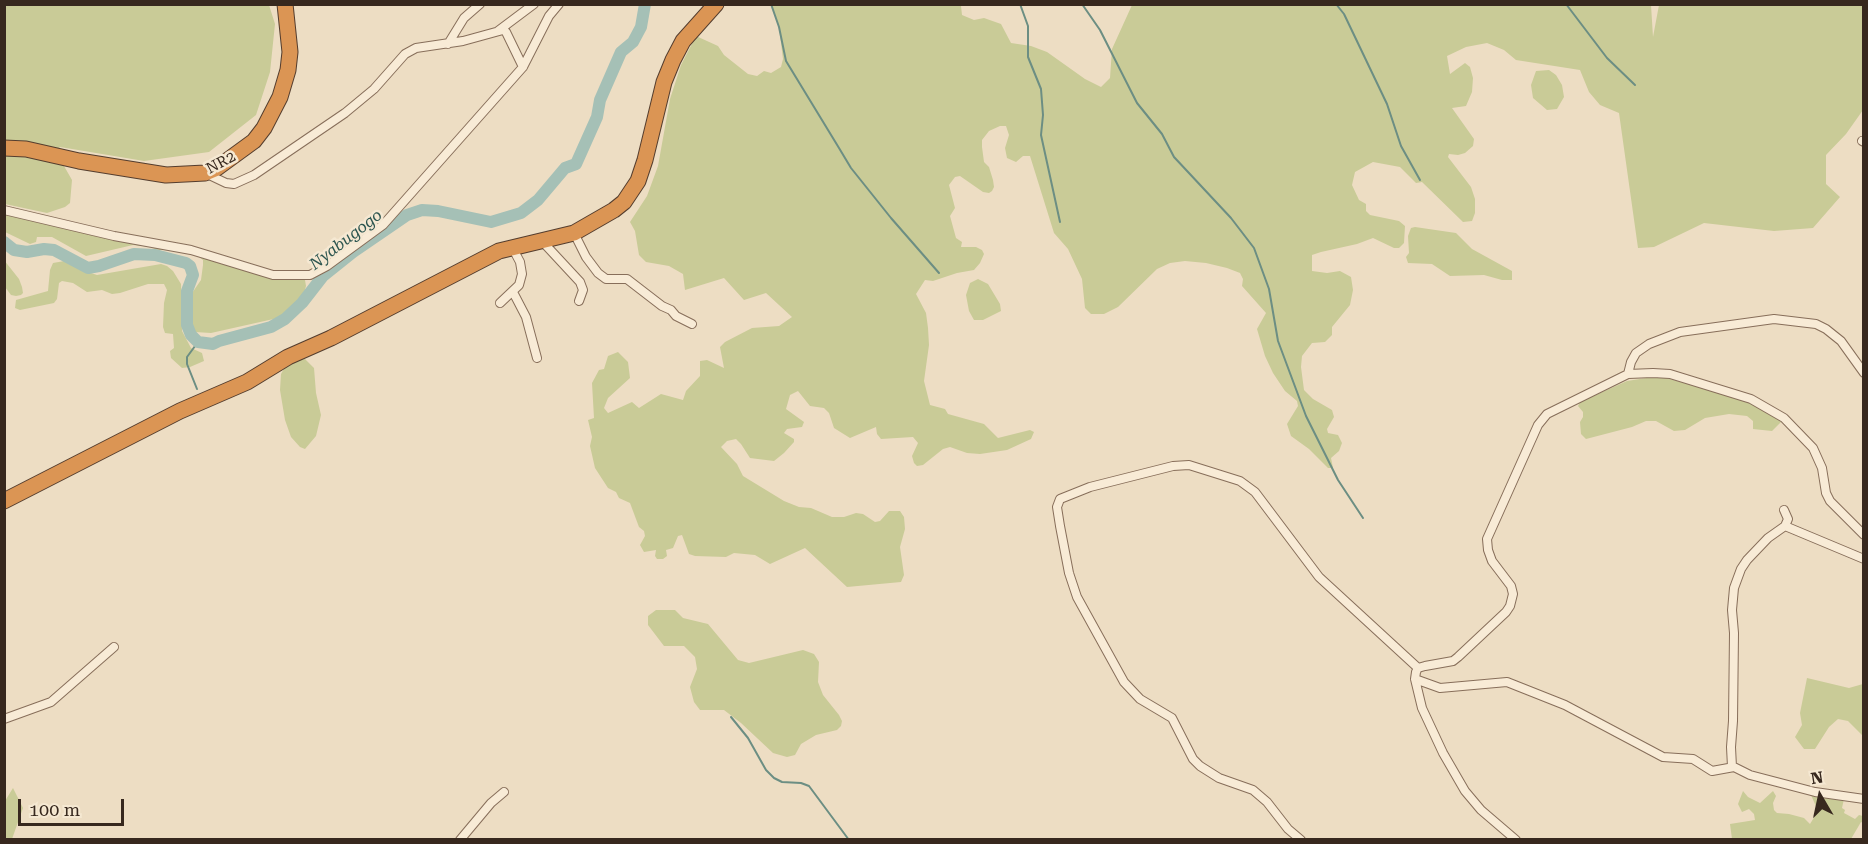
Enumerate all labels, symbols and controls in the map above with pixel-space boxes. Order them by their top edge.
street label: NR2 [203,148,239,178]
water label: Nyabugogo [306,206,386,274]
north arrow [1790,766,1850,826]
text: N [1810,767,1825,788]
scale bar [21,787,128,825]
text: 100 m [29,799,80,820]

